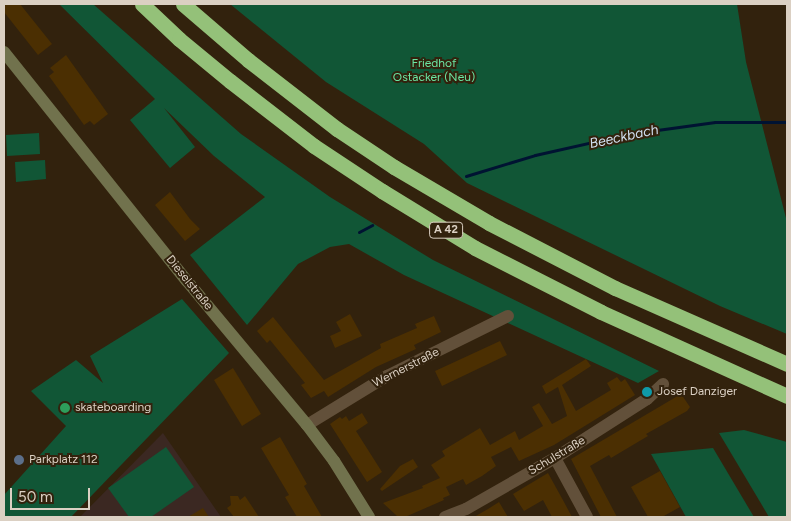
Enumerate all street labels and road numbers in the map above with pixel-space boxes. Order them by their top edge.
road number: A 42 [428,222,464,238]
street label: Dieselstraße [163,253,215,313]
street label: Wernerstraße [370,345,442,391]
street label: Schulstraße [526,433,588,479]

